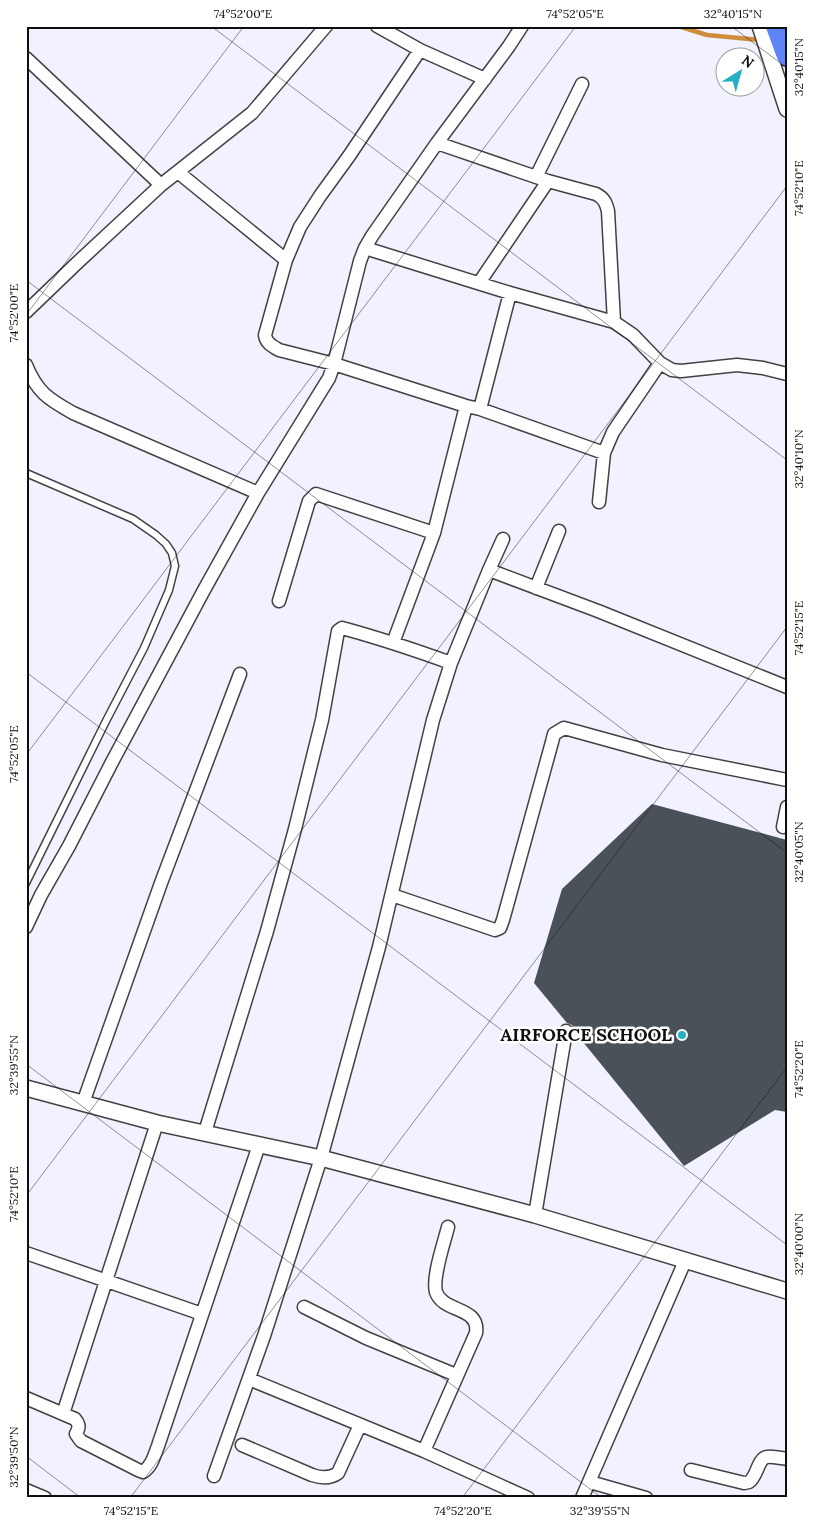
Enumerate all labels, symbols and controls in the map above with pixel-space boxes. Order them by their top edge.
text: 74°52'00"E [214,6,272,21]
text: 74°52'05"E [546,6,604,21]
text: 32°40'15"N [704,6,762,21]
text: 32°40'15"N [791,38,806,96]
north arrow [716,48,766,98]
text: N [738,51,758,72]
text: 74°52'10"E [791,160,806,216]
text: 74°52'00"E [6,284,21,342]
text: 32°40'10"N [791,429,806,489]
text: 74°52'15"E [791,601,806,655]
text: 74°52'05"E [6,725,21,783]
text: 32°40'05"N [791,821,806,883]
place label: AIRFORCE SCHOOL [500,1023,672,1046]
marker: AIRFORCE SCHOOL [676,1029,688,1041]
text: 32°39'55"N [6,1035,21,1095]
text: 74°52'20"E [791,1040,806,1098]
text: 74°52'10"E [6,1166,21,1222]
text: 32°40'00"N [791,1213,806,1275]
text: 32°39'50"N [6,1426,21,1488]
text: 74°52'15"E [104,1503,158,1518]
text: 74°52'20"E [434,1503,492,1518]
text: 32°39'55"N [570,1503,630,1518]

